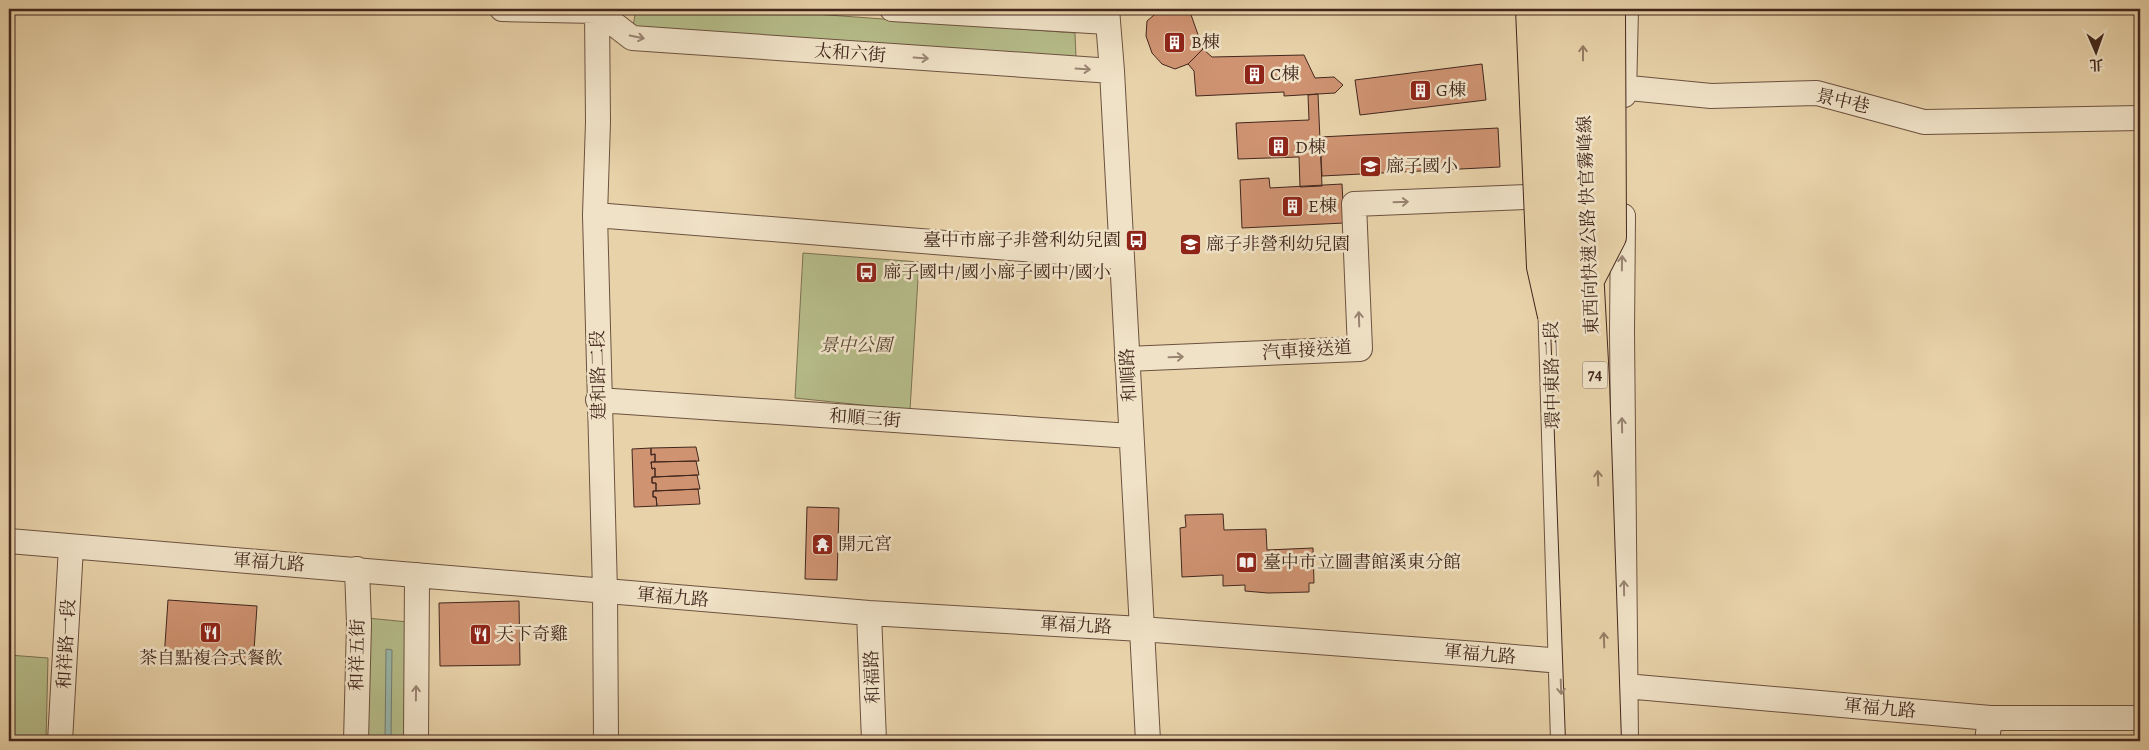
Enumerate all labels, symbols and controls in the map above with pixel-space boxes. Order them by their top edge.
north arrow [2072,28,2122,78]
building icon: B棟 [1163,30,1187,54]
place label: B棟 [1191,30,1220,54]
one-way arrow [629,33,645,42]
street label: 太和六街 [813,39,887,67]
one-way arrow [1578,45,1588,62]
one-way arrow [912,53,928,63]
text: 北 [2089,55,2104,74]
building icon: C棟 [1242,62,1266,86]
place label: C棟 [1270,62,1299,86]
one-way arrow [1075,65,1091,74]
building icon: G棟 [1408,78,1432,102]
place label: G棟 [1436,78,1466,102]
street label: 景中巷 [1814,83,1872,119]
street label: 東西向快速公路 快官霧峰線 [1572,115,1604,335]
building icon: D棟 [1267,135,1291,159]
place label: D棟 [1295,135,1326,159]
school or university icon: 廍子國小 [1358,154,1382,178]
place label: 廍子國小 [1386,154,1458,178]
building icon: E棟 [1280,194,1304,218]
place label: E棟 [1308,194,1337,218]
one-way arrow [1393,197,1409,206]
place label: 臺中市廍子非營利幼兒園 [923,228,1121,252]
bus stop icon: 臺中市廍子非營利幼兒園 [1125,228,1149,252]
school or university icon: 廍子非營利幼兒園 [1178,232,1202,256]
place label: 廍子非營利幼兒園 [1206,232,1350,256]
one-way arrow [1617,255,1627,271]
bus stop icon: 廍子國中/國小廍子國中/國小 [855,260,879,284]
place label: 廍子國中/國小廍子國中/國小 [883,260,1111,284]
one-way arrow [1354,311,1363,327]
street label: 環中東路二段 [1539,321,1565,429]
street label: 建和路二段 [585,330,611,420]
park label: 景中公園 [820,333,895,357]
street label: 汽車接送道 [1261,335,1353,365]
street label: 和順路 [1115,347,1141,403]
one-way arrow [1167,352,1183,361]
road number: 74 [1582,362,1608,388]
street label: 和順三街 [828,404,902,432]
one-way arrow [1618,417,1627,433]
one-way arrow [1594,470,1603,486]
temple icon: 開元宮 [810,532,834,556]
place label: 開元宮 [838,532,892,556]
street label: 軍福九路 [232,548,306,576]
library icon: 臺中市立圖書館溪東分館 [1235,550,1259,574]
place label: 臺中市立圖書館溪東分館 [1263,550,1461,574]
one-way arrow [1619,580,1629,596]
street label: 軍福九路 [636,582,710,612]
street label: 和祥路一段 [52,598,80,690]
street label: 軍福九路 [1039,611,1113,639]
street label: 和祥五街 [344,619,370,691]
restaurant icon: 茶自點複合式餐飲 [199,621,223,645]
restaurant icon: 天下奇雞 [468,622,492,646]
place label: 天下奇雞 [496,622,568,646]
one-way arrow [1599,632,1608,648]
street label: 軍福九路 [1443,639,1517,669]
place label: 茶自點複合式餐飲 [139,646,283,670]
street label: 和福路 [859,650,885,704]
one-way arrow [1557,679,1566,695]
one-way arrow [411,685,421,701]
street label: 軍福九路 [1843,693,1917,723]

